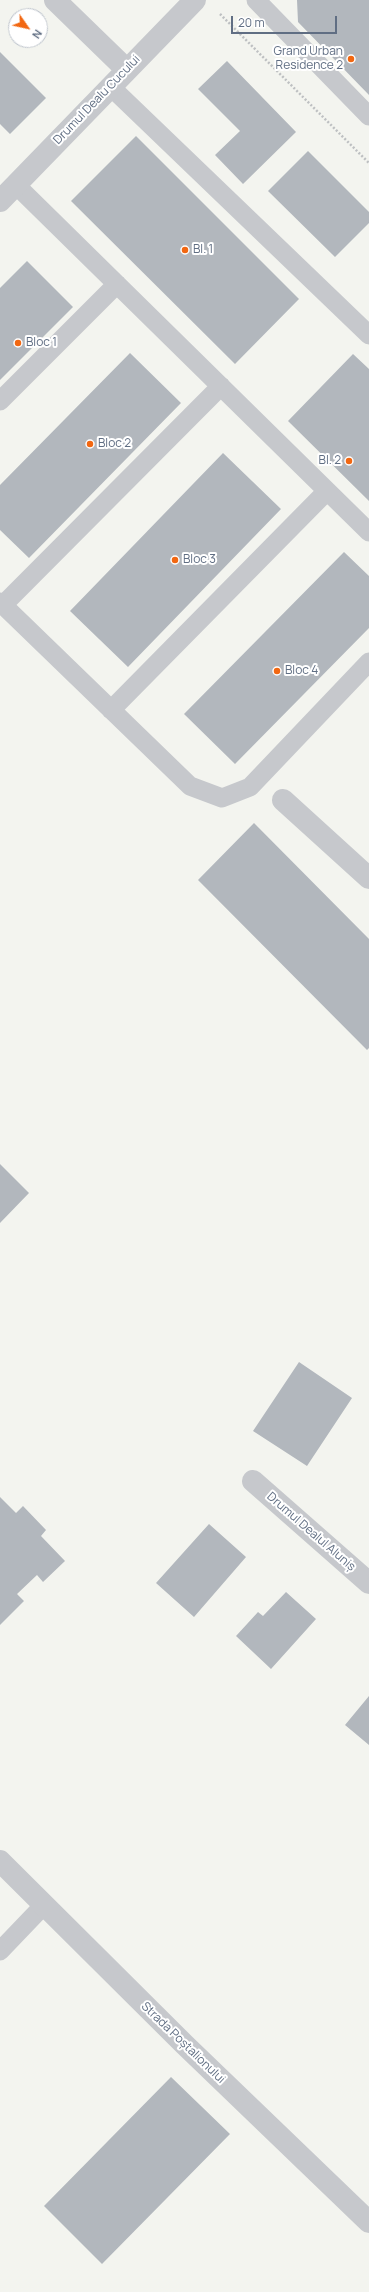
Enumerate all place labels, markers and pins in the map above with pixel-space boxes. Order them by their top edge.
place label: Grand Urban Residence 2 [274,45,343,73]
marker: Grand Urban Residence 2 [346,54,356,64]
place label: Bl. 1 [193,243,213,257]
marker: Bl. 1 [180,245,190,255]
place label: Bloc 1 [26,336,57,350]
marker: Bloc 1 [13,338,23,348]
place label: Bloc 2 [98,437,131,451]
marker: Bloc 2 [85,439,95,449]
place label: Bl. 2 [319,454,341,468]
marker: Bl. 2 [344,456,354,466]
place label: Bloc 3 [183,553,216,567]
marker: Bloc 3 [170,555,180,565]
place label: Bloc 4 [285,664,318,678]
marker: Bloc 4 [272,666,282,676]

